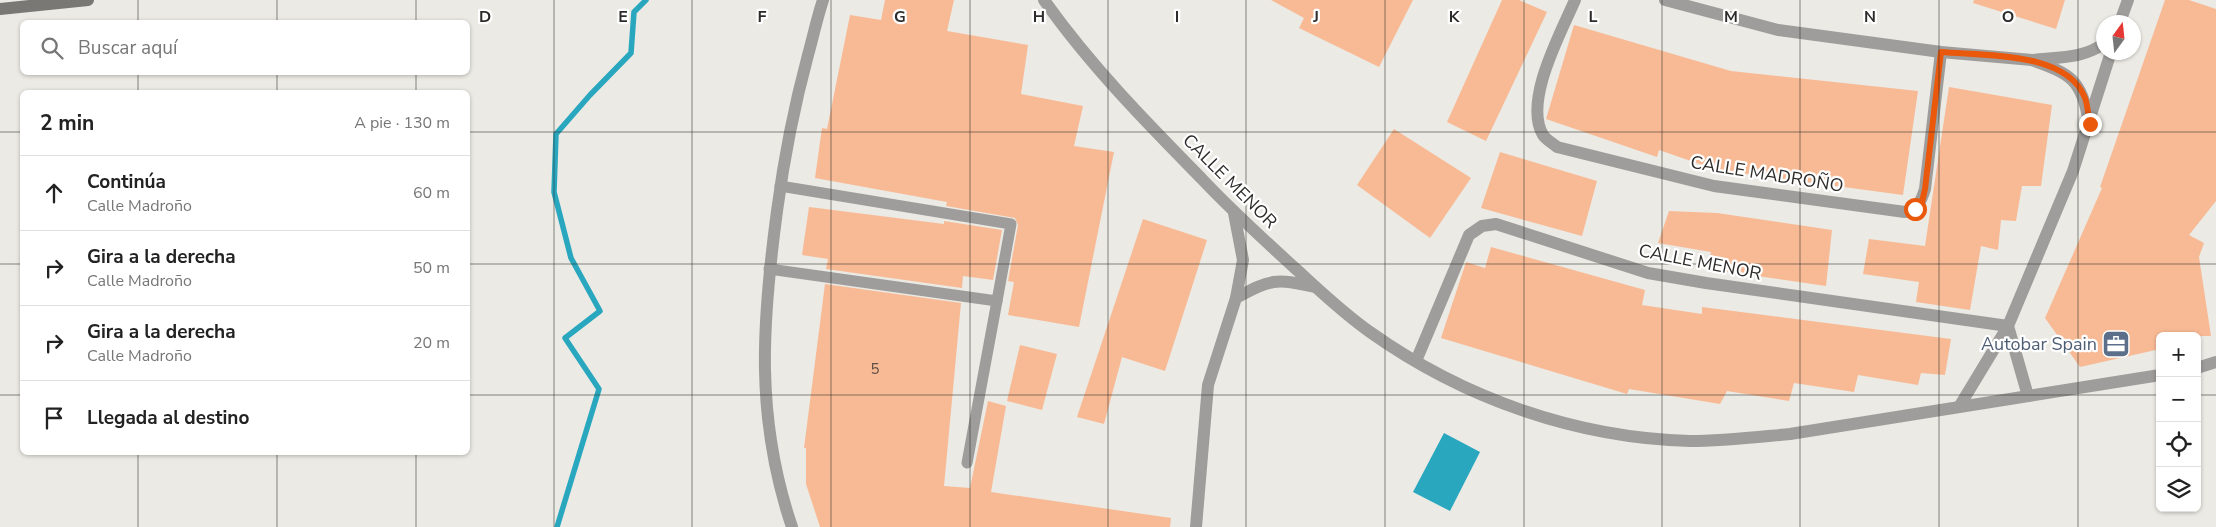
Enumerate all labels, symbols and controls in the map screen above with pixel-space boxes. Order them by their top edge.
text: D [479,6,491,28]
text: E [618,6,628,28]
text: F [758,6,767,28]
text: G [894,6,906,28]
text: H [1033,6,1045,28]
text: I [1175,6,1179,28]
text: J [1312,6,1319,28]
text: K [1449,6,1461,28]
text: L [1589,6,1598,28]
text: M [1724,6,1738,28]
text: N [1864,6,1876,28]
text: O [2002,6,2014,28]
north arrow [2096,15,2141,60]
search box [20,20,470,75]
icon: search [38,34,66,62]
text: Buscar aquí [78,35,177,61]
text: 2 min [40,109,94,137]
text: A pie · 130 m [354,112,450,134]
route end [2079,113,2102,136]
street label: CALLE MENOR [1177,128,1283,234]
street label: CALLE MADROÑO [1689,150,1845,198]
text: Continúa [87,169,166,195]
icon: ahead [40,179,68,207]
text: 60 m [413,182,450,204]
text: Calle Madroño [87,195,192,217]
route start [1904,198,1927,221]
street label: CALLE MENOR [1637,238,1763,286]
text: Gira a la derecha [87,244,236,270]
icon: right [40,254,68,282]
text: 50 m [413,257,450,279]
text: Calle Madroño [87,270,192,292]
text: Gira a la derecha [87,319,236,345]
icon: right [40,329,68,357]
office icon: Autobar Spain [2101,329,2131,359]
text: 20 m [413,332,450,354]
place label: Autobar Spain [1981,332,2097,356]
map controls [2156,332,2201,512]
button: + [2156,332,2201,377]
text: Calle Madroño [87,345,192,367]
house number: 5 [870,359,880,379]
button: − [2156,377,2201,422]
icon: arrive [40,404,68,432]
text: Llegada al destino [87,405,249,431]
button: locate [2156,422,2201,467]
button: layers [2156,467,2201,512]

